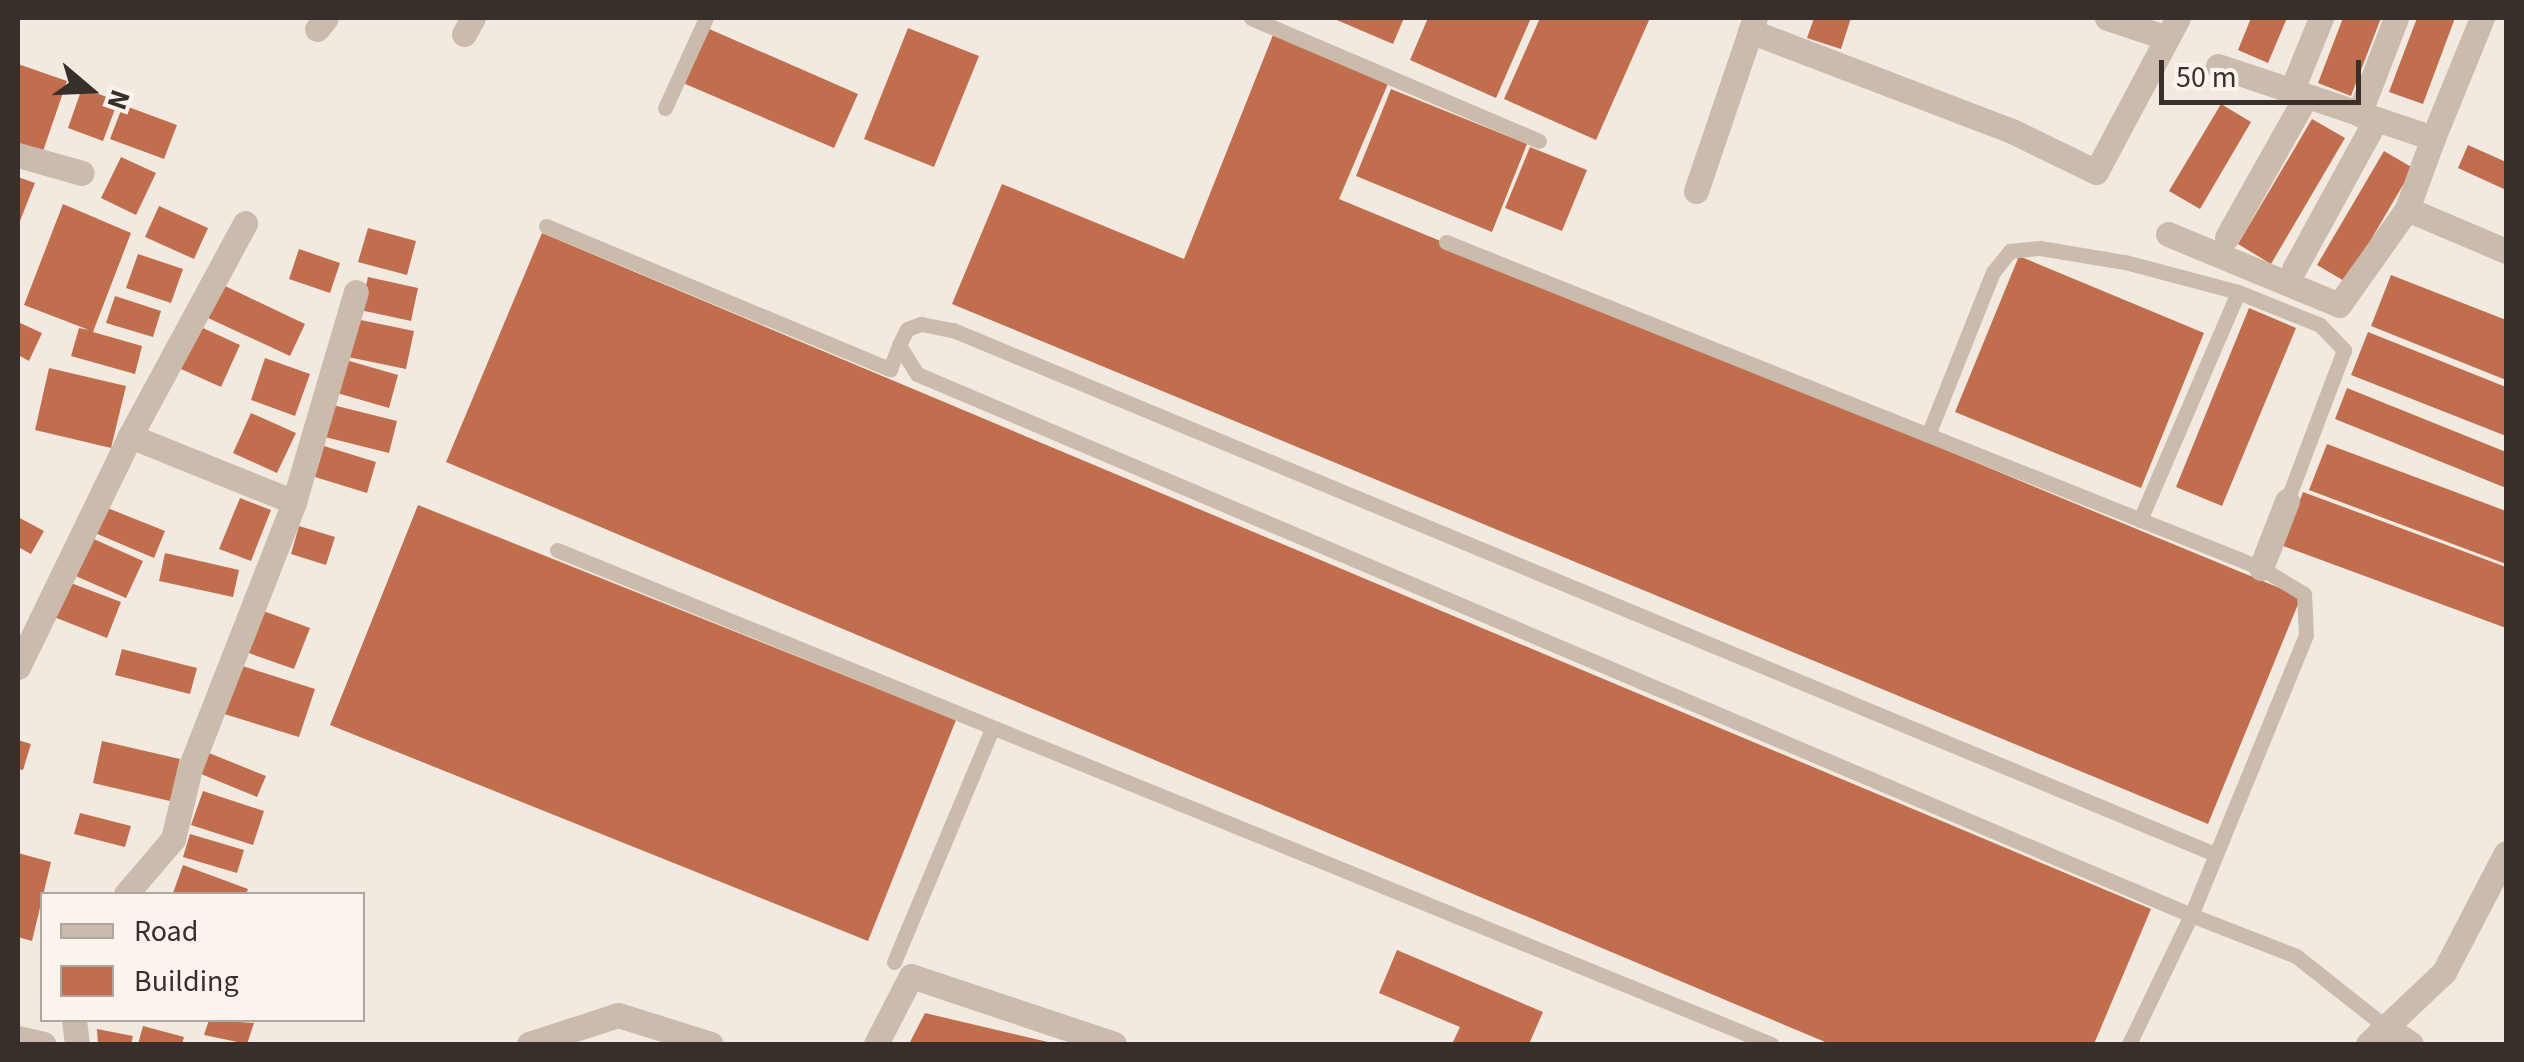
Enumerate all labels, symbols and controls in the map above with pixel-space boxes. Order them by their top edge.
north arrow [40,40,140,140]
scale bar [2164,40,2366,102]
text: 50 m [2176,56,2237,99]
text: N [96,84,140,115]
legend [40,892,365,1022]
text: Road [134,910,198,953]
text: Building [134,960,239,1003]

